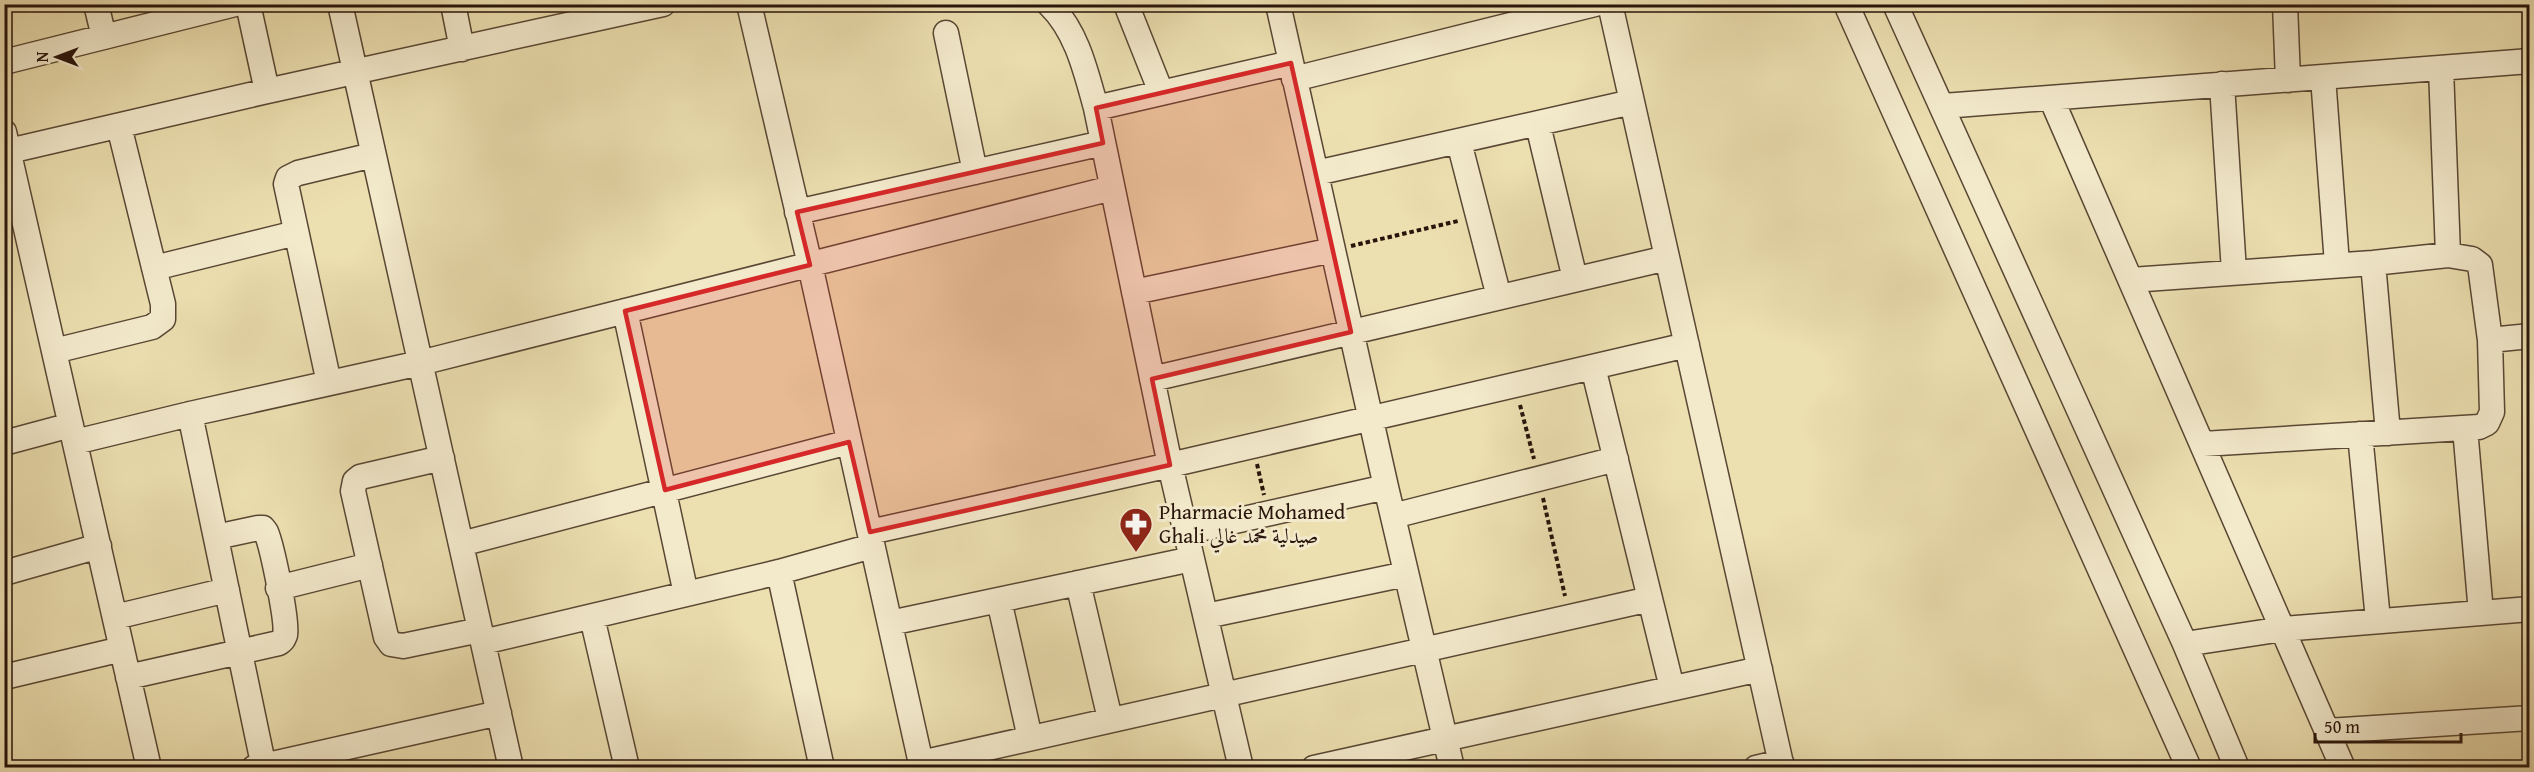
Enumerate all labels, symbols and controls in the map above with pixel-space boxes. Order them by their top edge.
north arrow [27,27,87,87]
text: N [30,51,54,62]
place label: Pharmacie Mohamed Ghali صيدلية محمد غالي [1159,496,1346,553]
pharmacy icon: Pharmacie Mohamed Ghali صيدلية محمد غالي [1118,506,1154,553]
scale bar [2315,706,2460,744]
text: 50 m [2324,713,2360,740]

